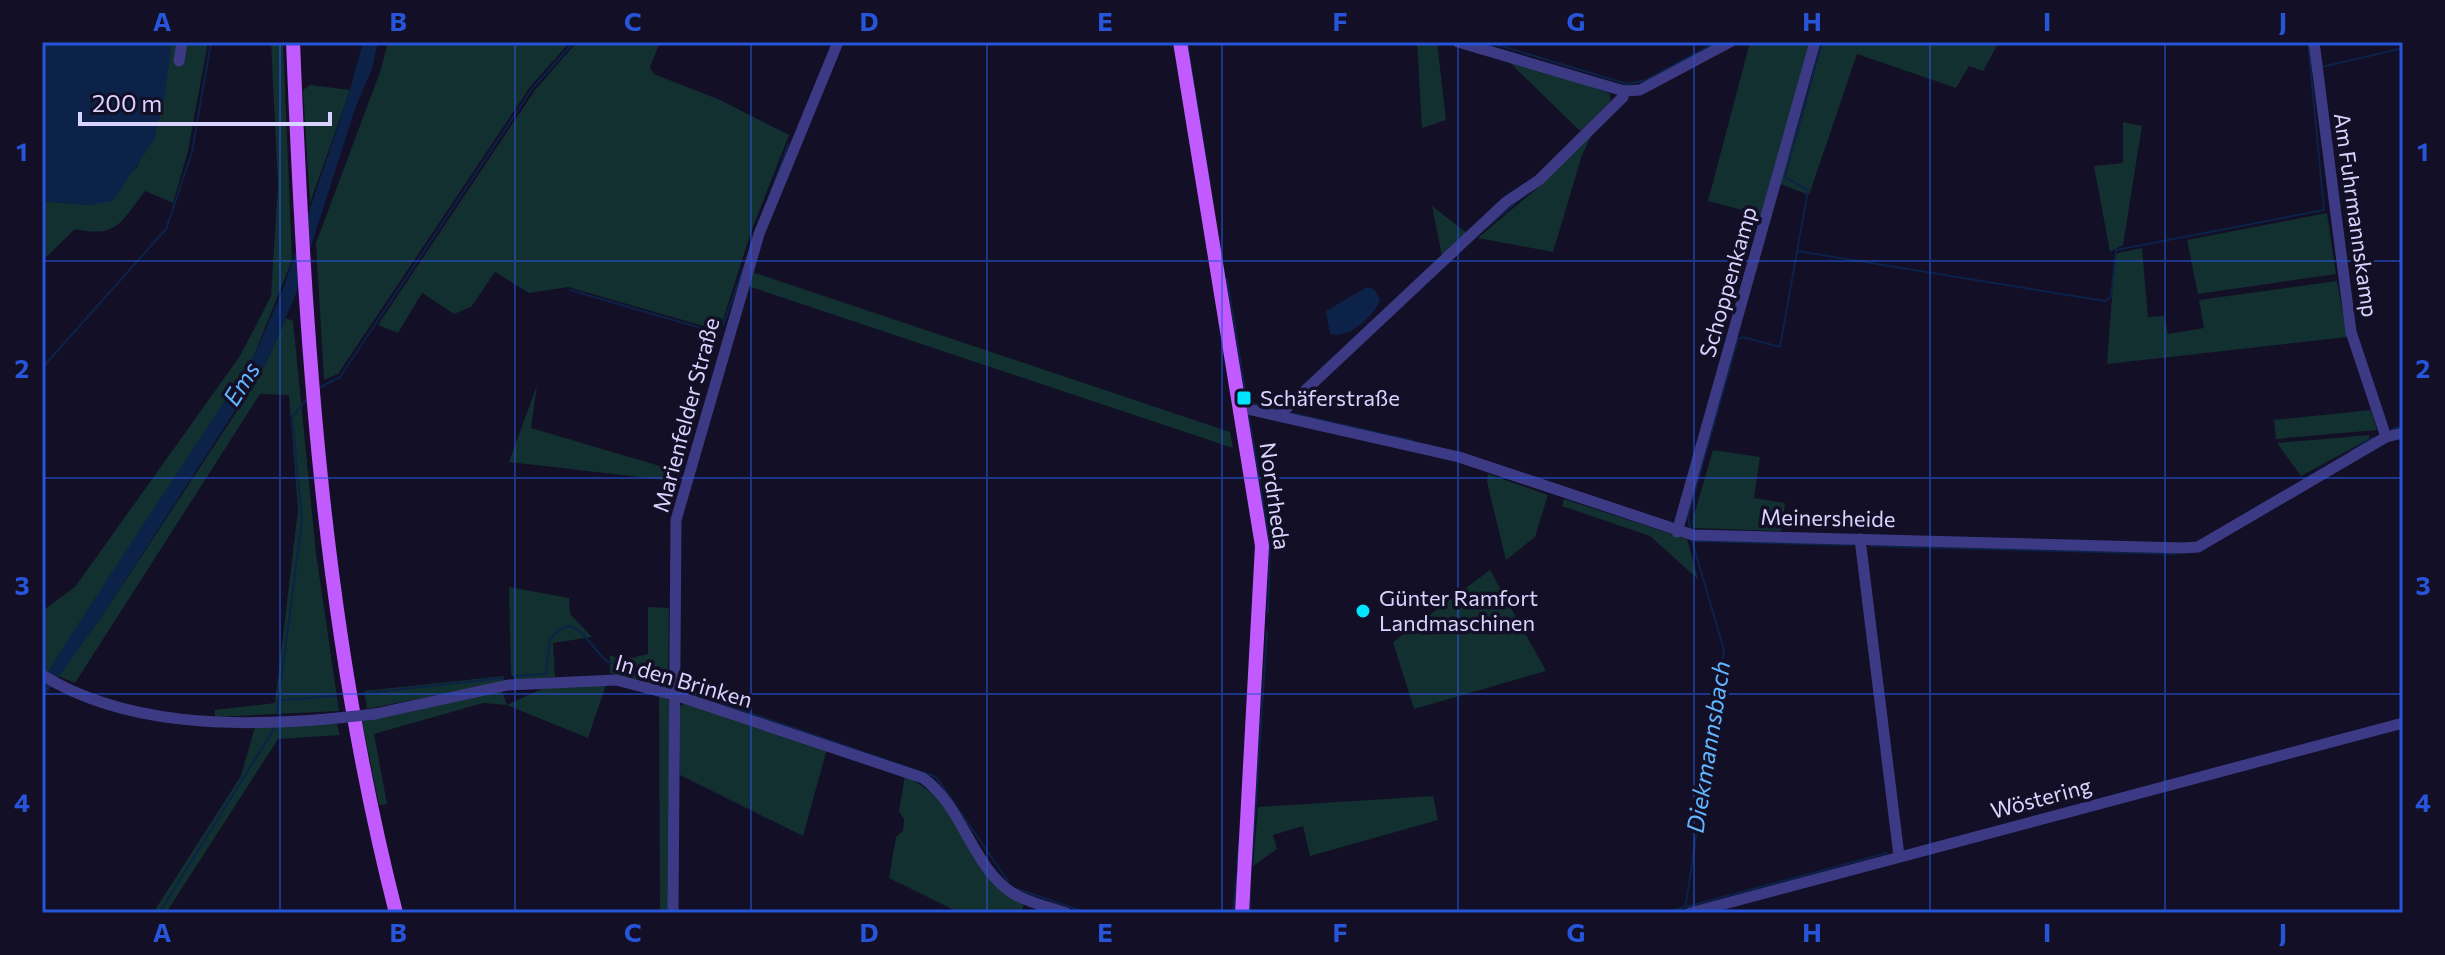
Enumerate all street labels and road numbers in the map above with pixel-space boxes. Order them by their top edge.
street label: Am Fuhrmannskamp [2329,111,2384,319]
street label: Schoppenkamp [1693,203,1762,360]
street label: Marienfelder Straße [647,315,724,515]
street label: Nordrheda [1255,441,1296,551]
street label: Meinersheide [1760,503,1896,532]
street label: In den Brinken [613,648,756,713]
street label: Wöstering [1988,771,2094,824]

